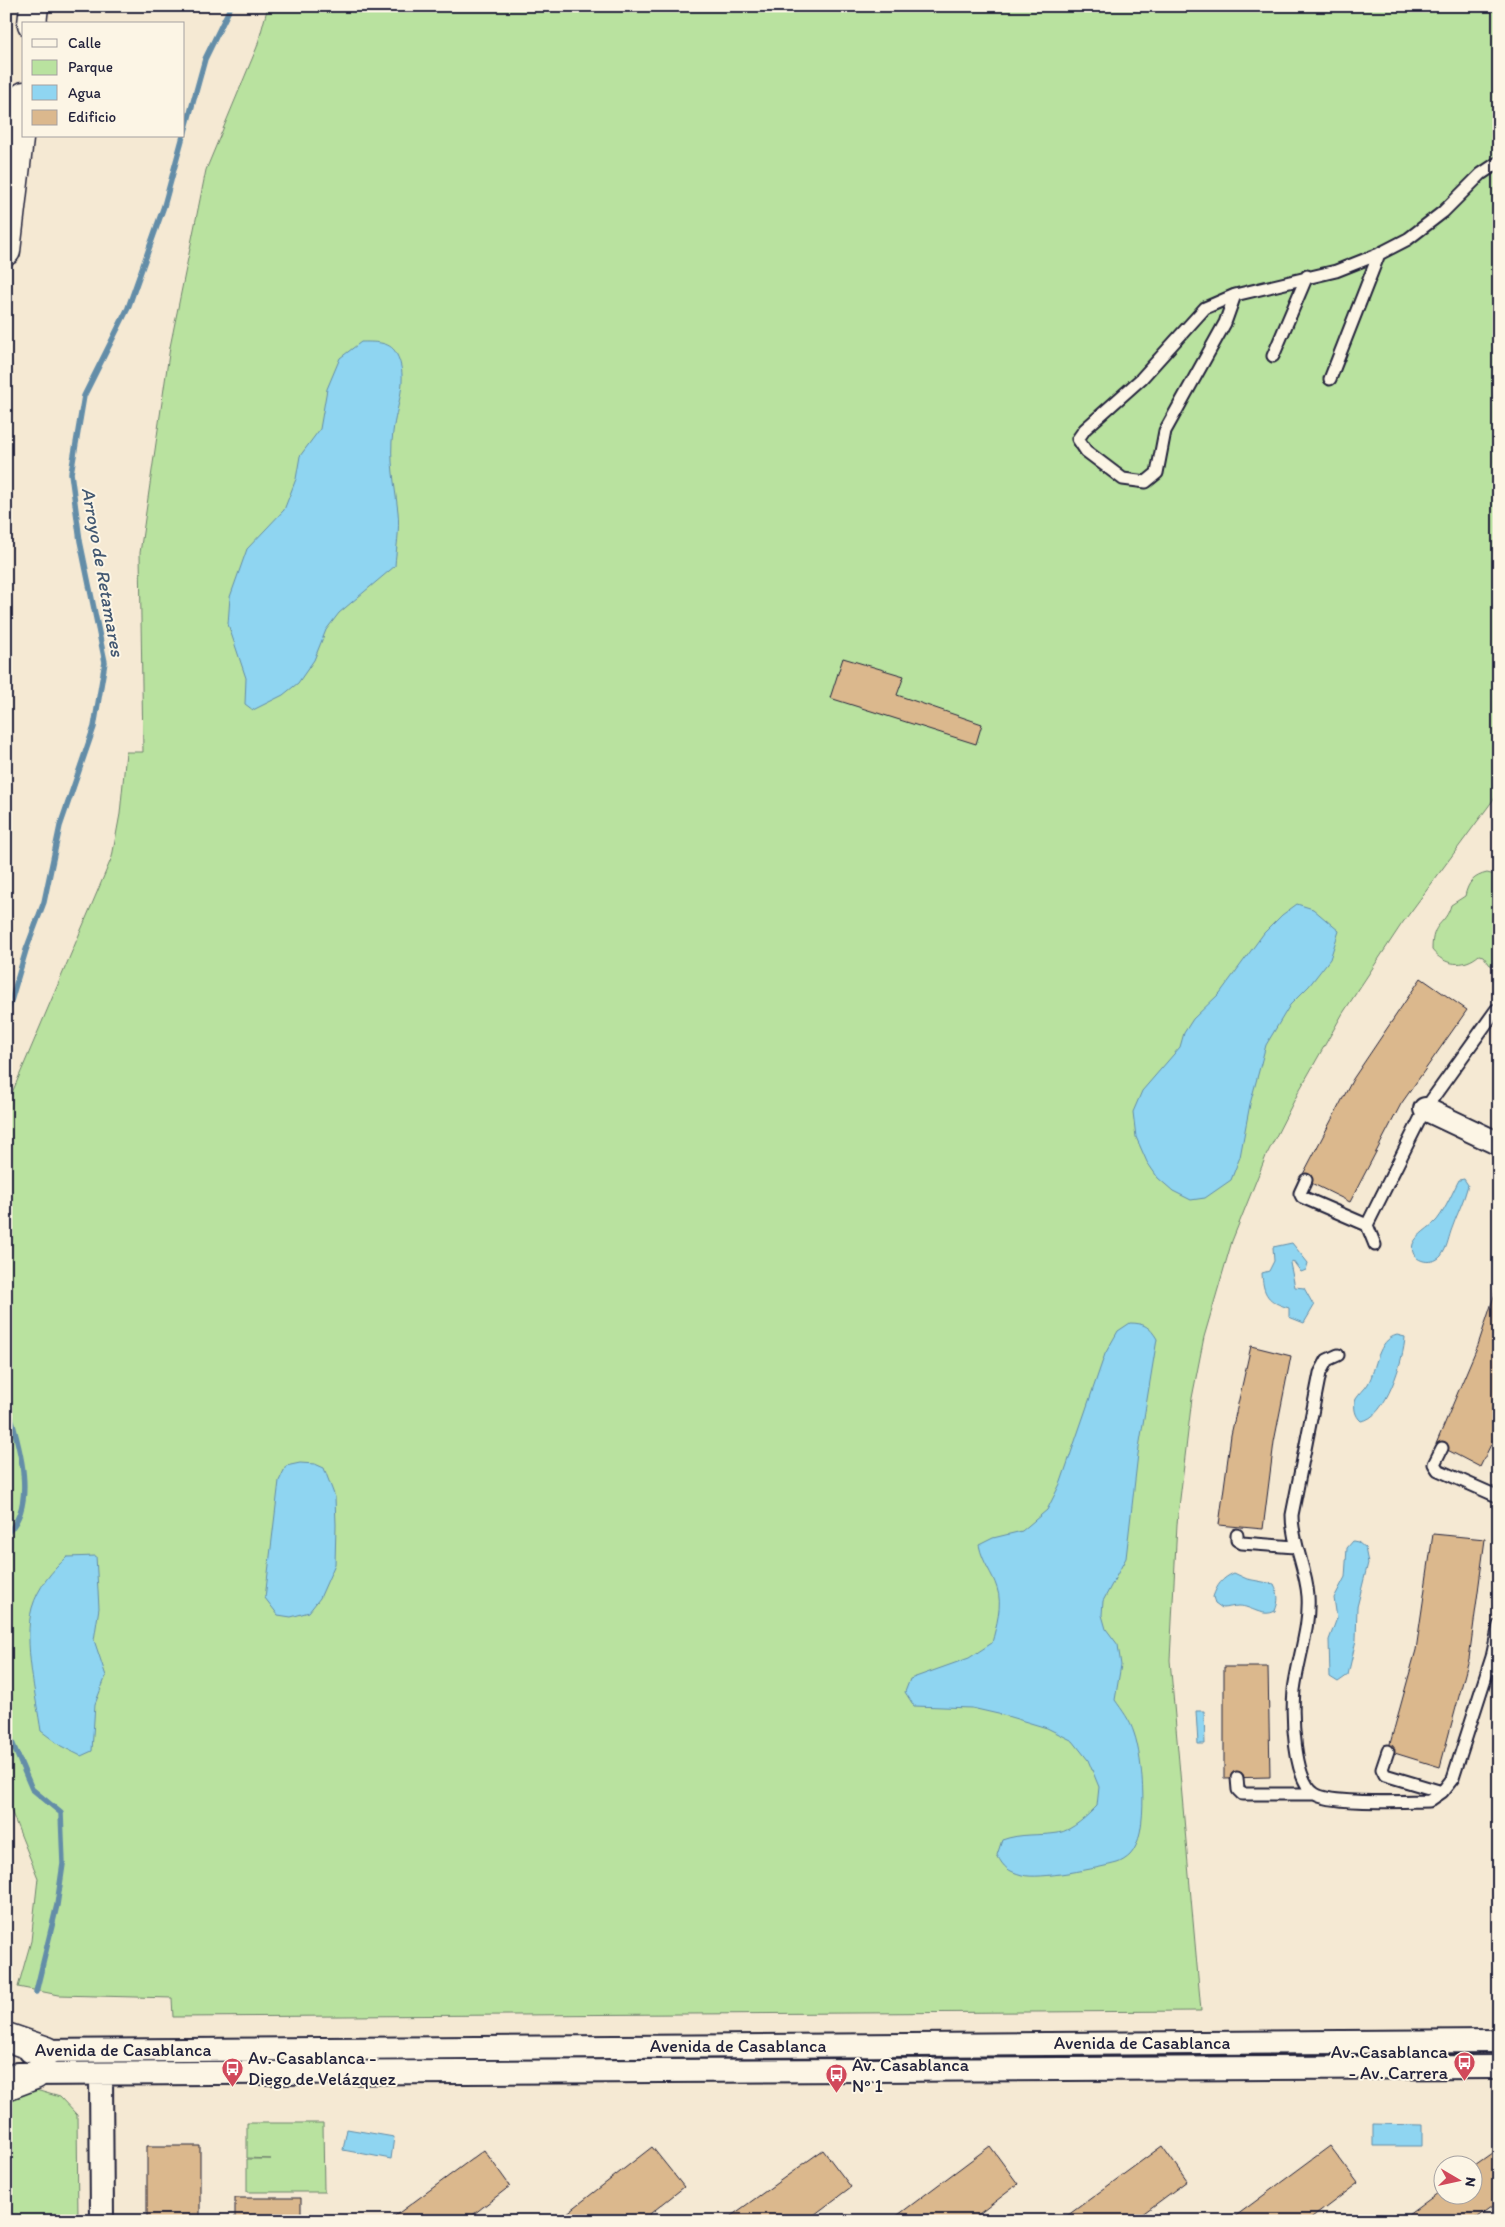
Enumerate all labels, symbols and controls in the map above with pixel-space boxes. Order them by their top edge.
legend [22,22,185,138]
text: Calle [68,34,101,52]
text: Parque [68,58,113,76]
text: Agua [68,84,102,102]
text: Edificio [68,108,116,126]
water label: Arroyo de Retamares [77,486,129,660]
street label: Avenida de Casablanca [1054,2032,1230,2054]
street label: Avenida de Casablanca [650,2035,826,2057]
street label: Avenida de Casablanca [35,2039,211,2061]
place label: Av. Casablanca - Av. Carrera [1331,2041,1449,2084]
place label: Av. Casablanca - Diego de Velázquez [248,2047,397,2090]
bus stop icon: Av. Casablanca - Av. Carrera [1452,2050,1476,2081]
place label: Av. Casablanca Nº 1 [852,2054,970,2097]
bus stop icon: Av. Casablanca - Diego de Velázquez [220,2056,244,2087]
bus stop icon: Av. Casablanca Nº 1 [824,2063,848,2094]
north arrow [1432,2154,1482,2204]
text: N [1461,2176,1479,2188]

